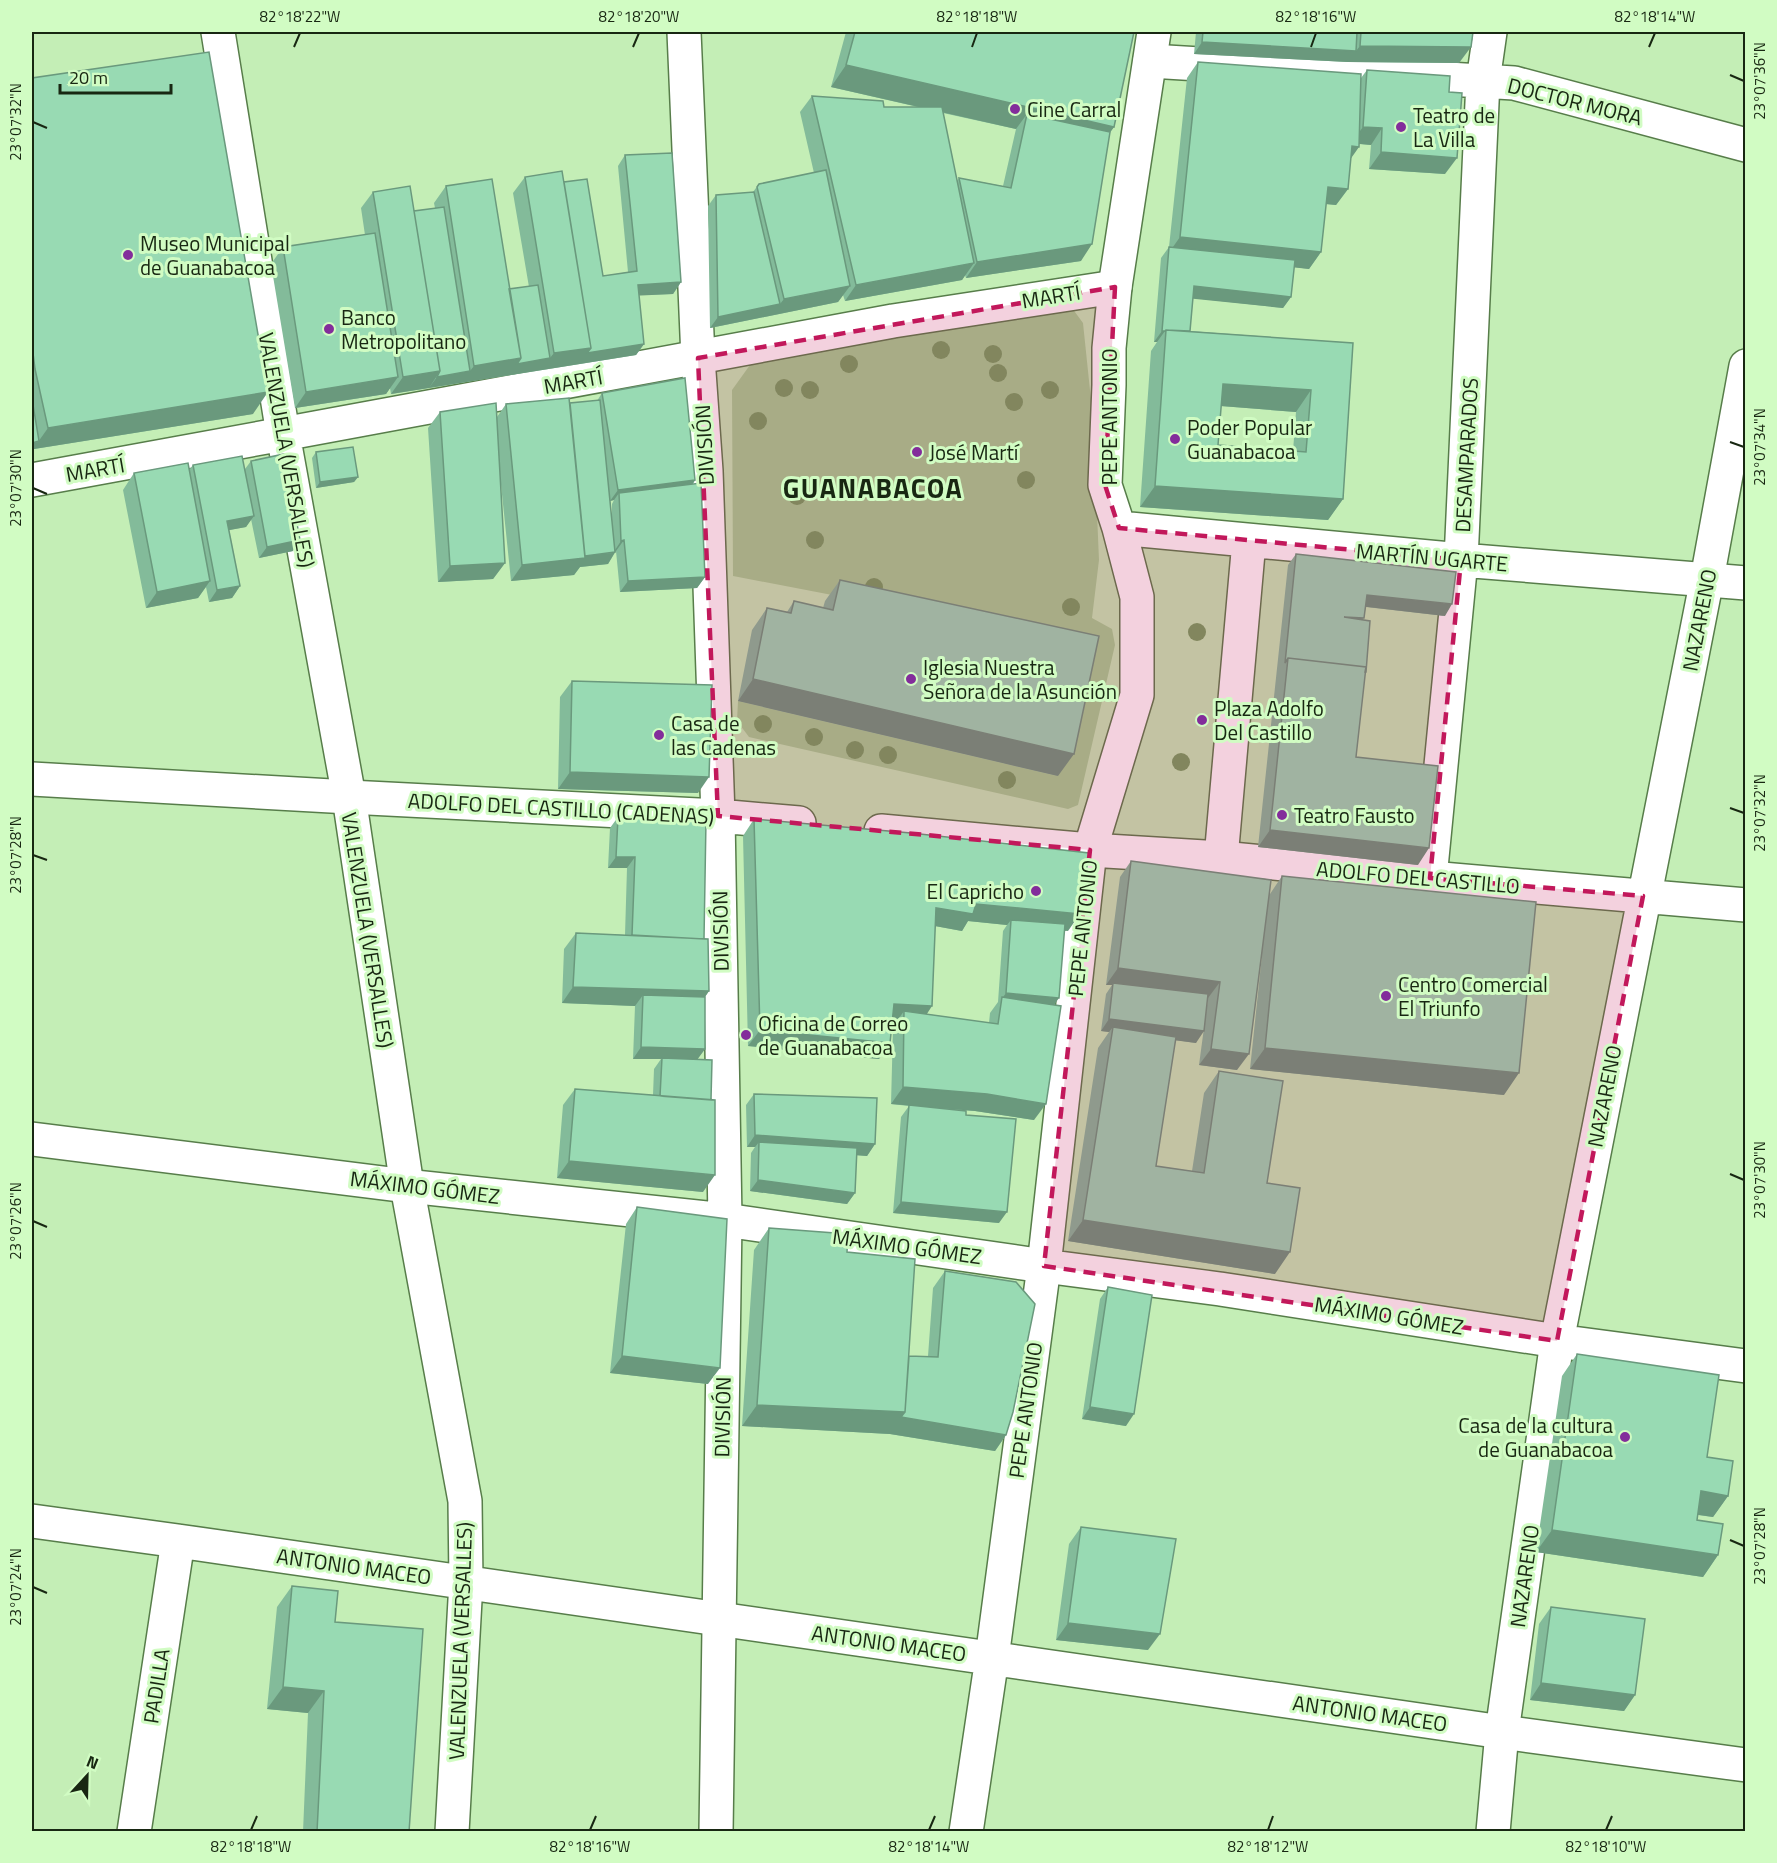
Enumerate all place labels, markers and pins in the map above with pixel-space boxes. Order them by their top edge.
place label: Cine Carral [1027,93,1121,125]
place label: Teatro de La Villa [1413,99,1495,155]
marker: Cine Carral [1008,102,1022,116]
marker: Teatro de La Villa [1394,120,1408,134]
place label: Museo Municipal de Guanabacoa [140,227,290,283]
marker: Museo Municipal de Guanabacoa [121,248,135,262]
place label: Banco Metropolitano [341,301,466,357]
marker: Banco Metropolitano [322,322,336,336]
place label: Poder Popular Guanabacoa [1187,411,1312,467]
marker: Poder Popular Guanabacoa [1168,432,1182,446]
place label: José Martí [929,436,1020,468]
marker: José Martí [910,445,924,459]
place label: Iglesia Nuestra Señora de la Asunción [923,651,1117,707]
marker: Iglesia Nuestra Señora de la Asunción [904,672,918,686]
place label: Plaza Adolfo Del Castillo [1214,692,1324,748]
place label: Casa de las Cadenas [671,707,776,763]
marker: Plaza Adolfo Del Castillo [1195,713,1209,727]
marker: Casa de las Cadenas [652,728,666,742]
place label: Teatro Fausto [1294,799,1415,831]
marker: Teatro Fausto [1275,808,1289,822]
place label: El Capricho [927,875,1024,907]
marker: El Capricho [1029,884,1043,898]
place label: Centro Comercial El Triunfo [1398,968,1548,1024]
marker: Centro Comercial El Triunfo [1379,989,1393,1003]
place label: Oficina de Correo de Guanabacoa [758,1007,908,1063]
marker: Oficina de Correo de Guanabacoa [739,1028,753,1042]
place label: Casa de la cultura de Guanabacoa [1458,1409,1613,1465]
marker: Casa de la cultura de Guanabacoa [1618,1430,1632,1444]

